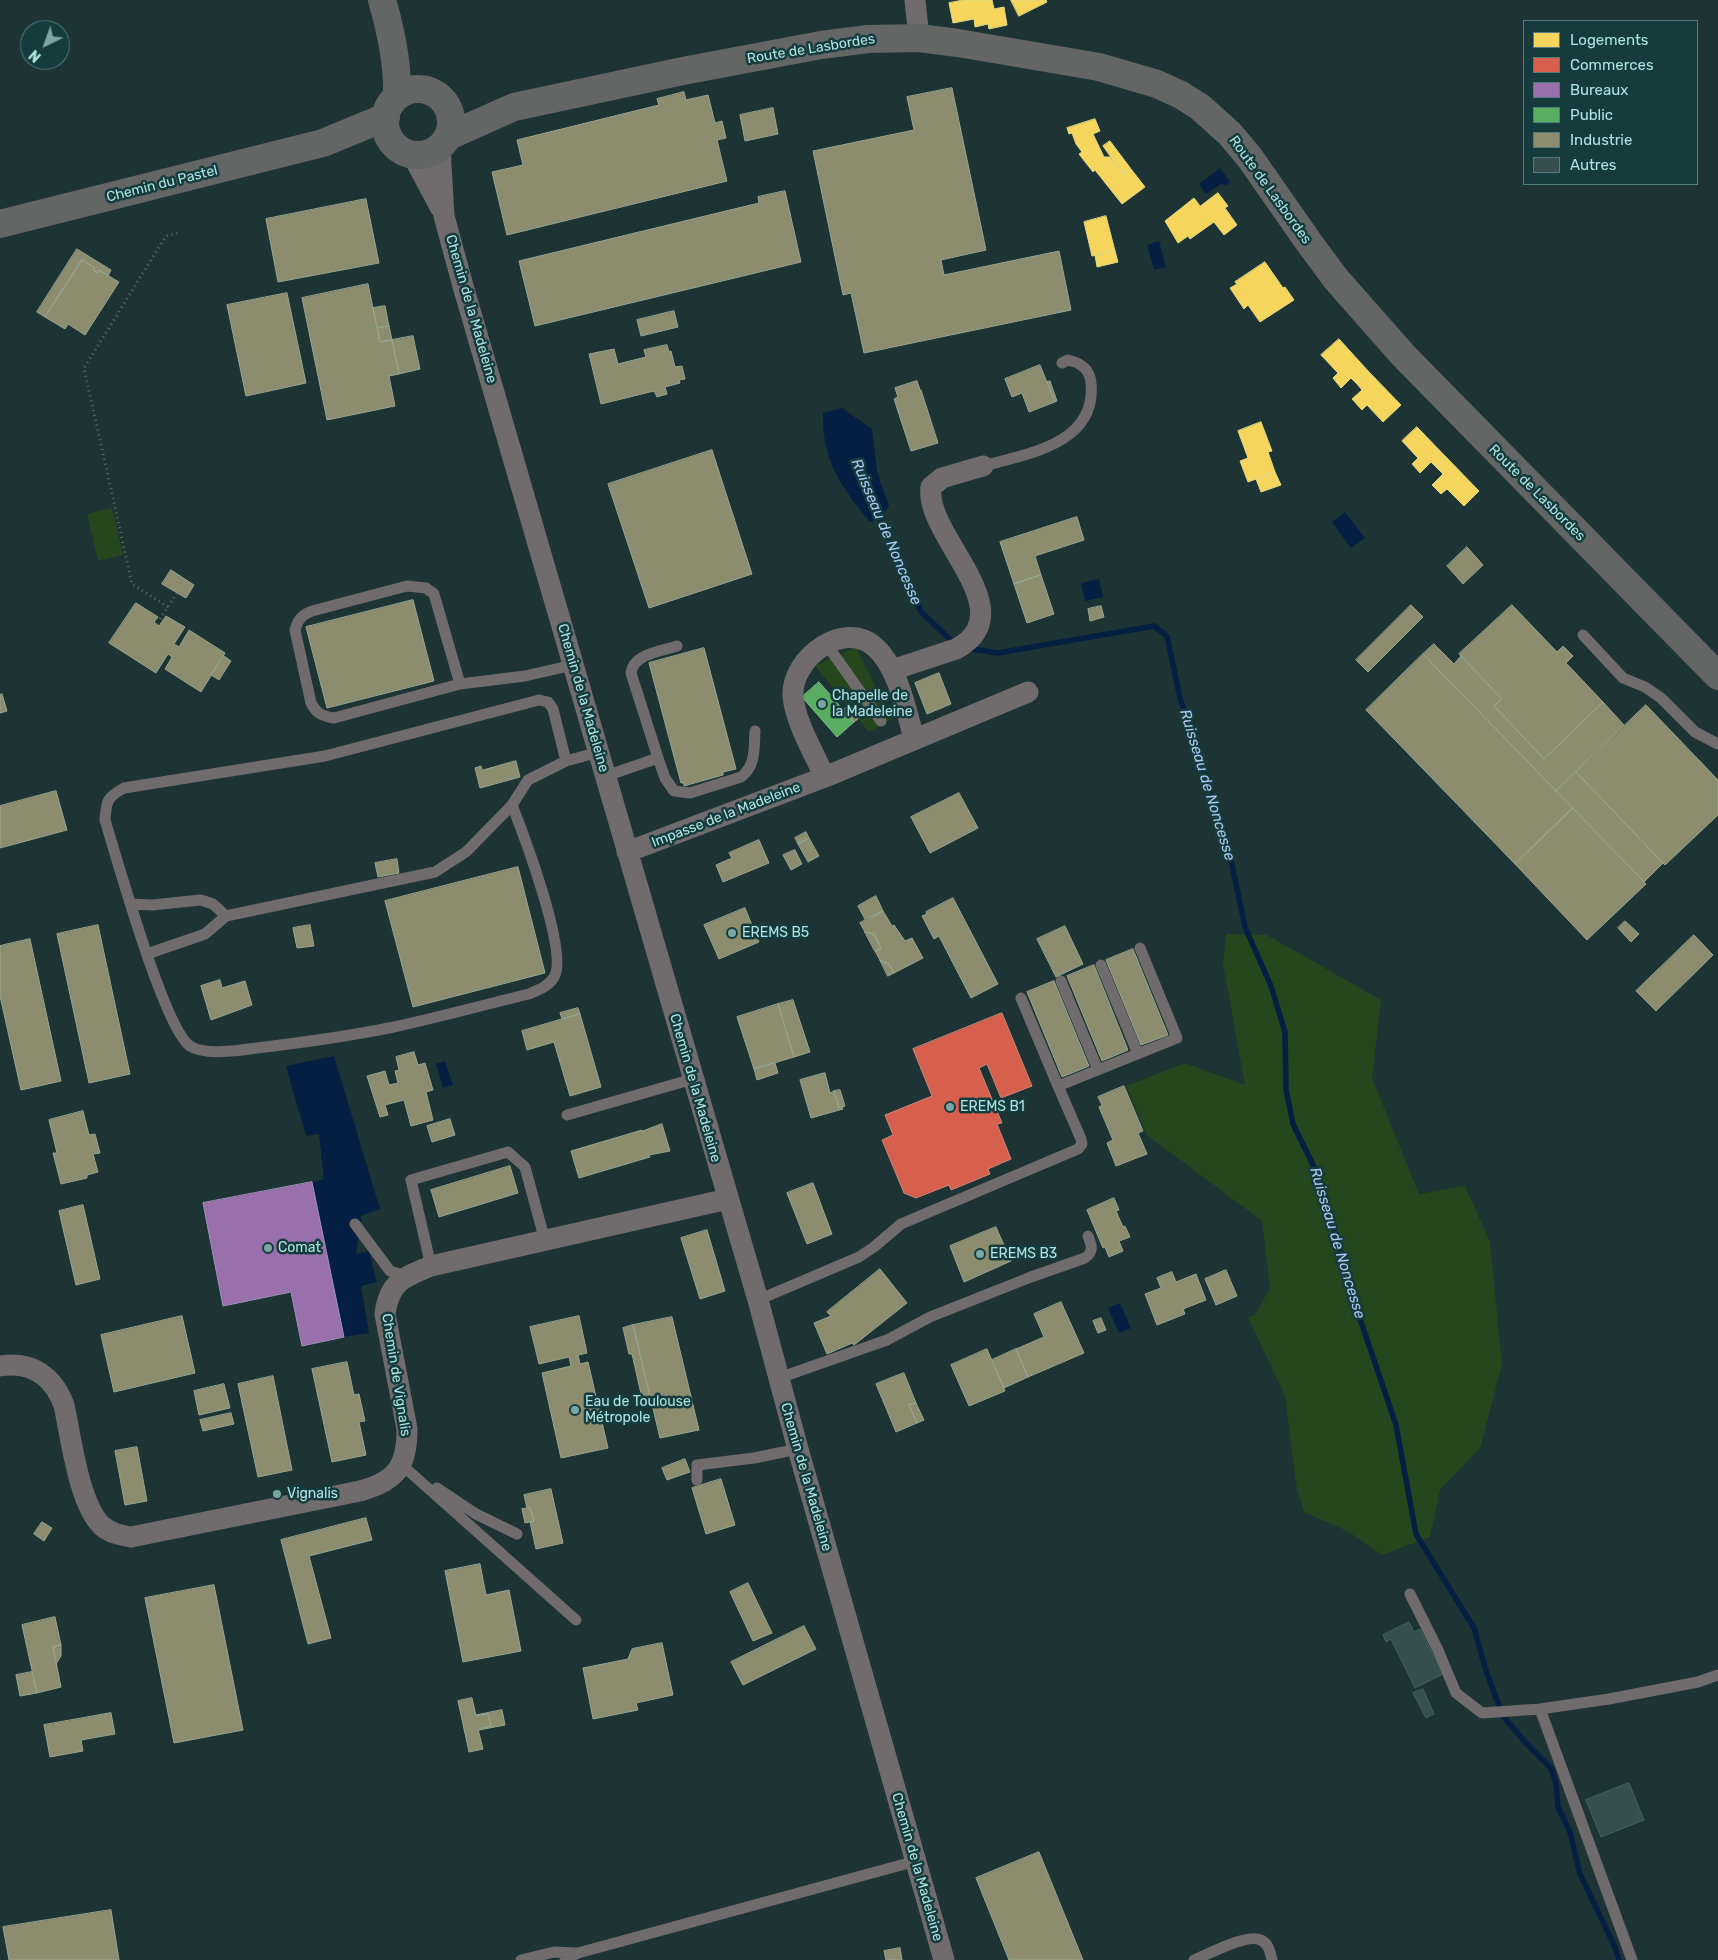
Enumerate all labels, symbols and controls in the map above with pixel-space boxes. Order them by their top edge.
north arrow [20,20,70,70]
legend [1523,20,1698,185]
street label: Route de Lasbordes [746,31,876,67]
text: Logements [1570,31,1648,49]
text: N [26,46,45,65]
text: Commerces [1570,56,1654,74]
text: Bureaux [1570,81,1628,99]
text: Public [1570,106,1613,124]
text: Industrie [1570,131,1632,149]
street label: Route de Lasbordes [1225,133,1315,247]
text: Autres [1570,156,1616,174]
street label: Chemin du Pastel [105,162,219,206]
street label: Chemin de la Madeleine [442,233,500,385]
street label: Route de Lasbordes [1485,441,1589,545]
water label: Ruisseau de Noncesse [847,456,925,608]
street label: Chemin de la Madeleine [554,622,612,774]
place label: Chapelle de la Madeleine [832,688,913,720]
marker: Chapelle de la Madeleine [816,698,828,710]
water label: Ruisseau de Noncesse [1175,707,1239,863]
street label: Impasse de la Madeleine [649,779,803,851]
place label: EREMS B5 [742,925,809,941]
marker: EREMS B5 [726,927,738,939]
street label: Chemin de la Madeleine [666,1012,724,1164]
place label: EREMS B1 [960,1099,1025,1115]
marker: EREMS B1 [944,1101,956,1113]
water label: Ruisseau de Noncesse [1305,1165,1369,1321]
place label: Comat [278,1240,321,1256]
marker: Comat [262,1242,274,1254]
place label: EREMS B3 [990,1246,1057,1262]
marker: EREMS B3 [974,1248,986,1260]
street label: Chemin de Vignalis [378,1312,414,1438]
place label: Eau de Toulouse Métropole [585,1394,691,1426]
street label: Chemin de la Madeleine [777,1401,835,1553]
marker: Eau de Toulouse Métropole [569,1404,581,1416]
place label: Vignalis [287,1486,338,1502]
marker: Vignalis [271,1488,283,1500]
street label: Chemin de la Madeleine [888,1791,946,1943]

